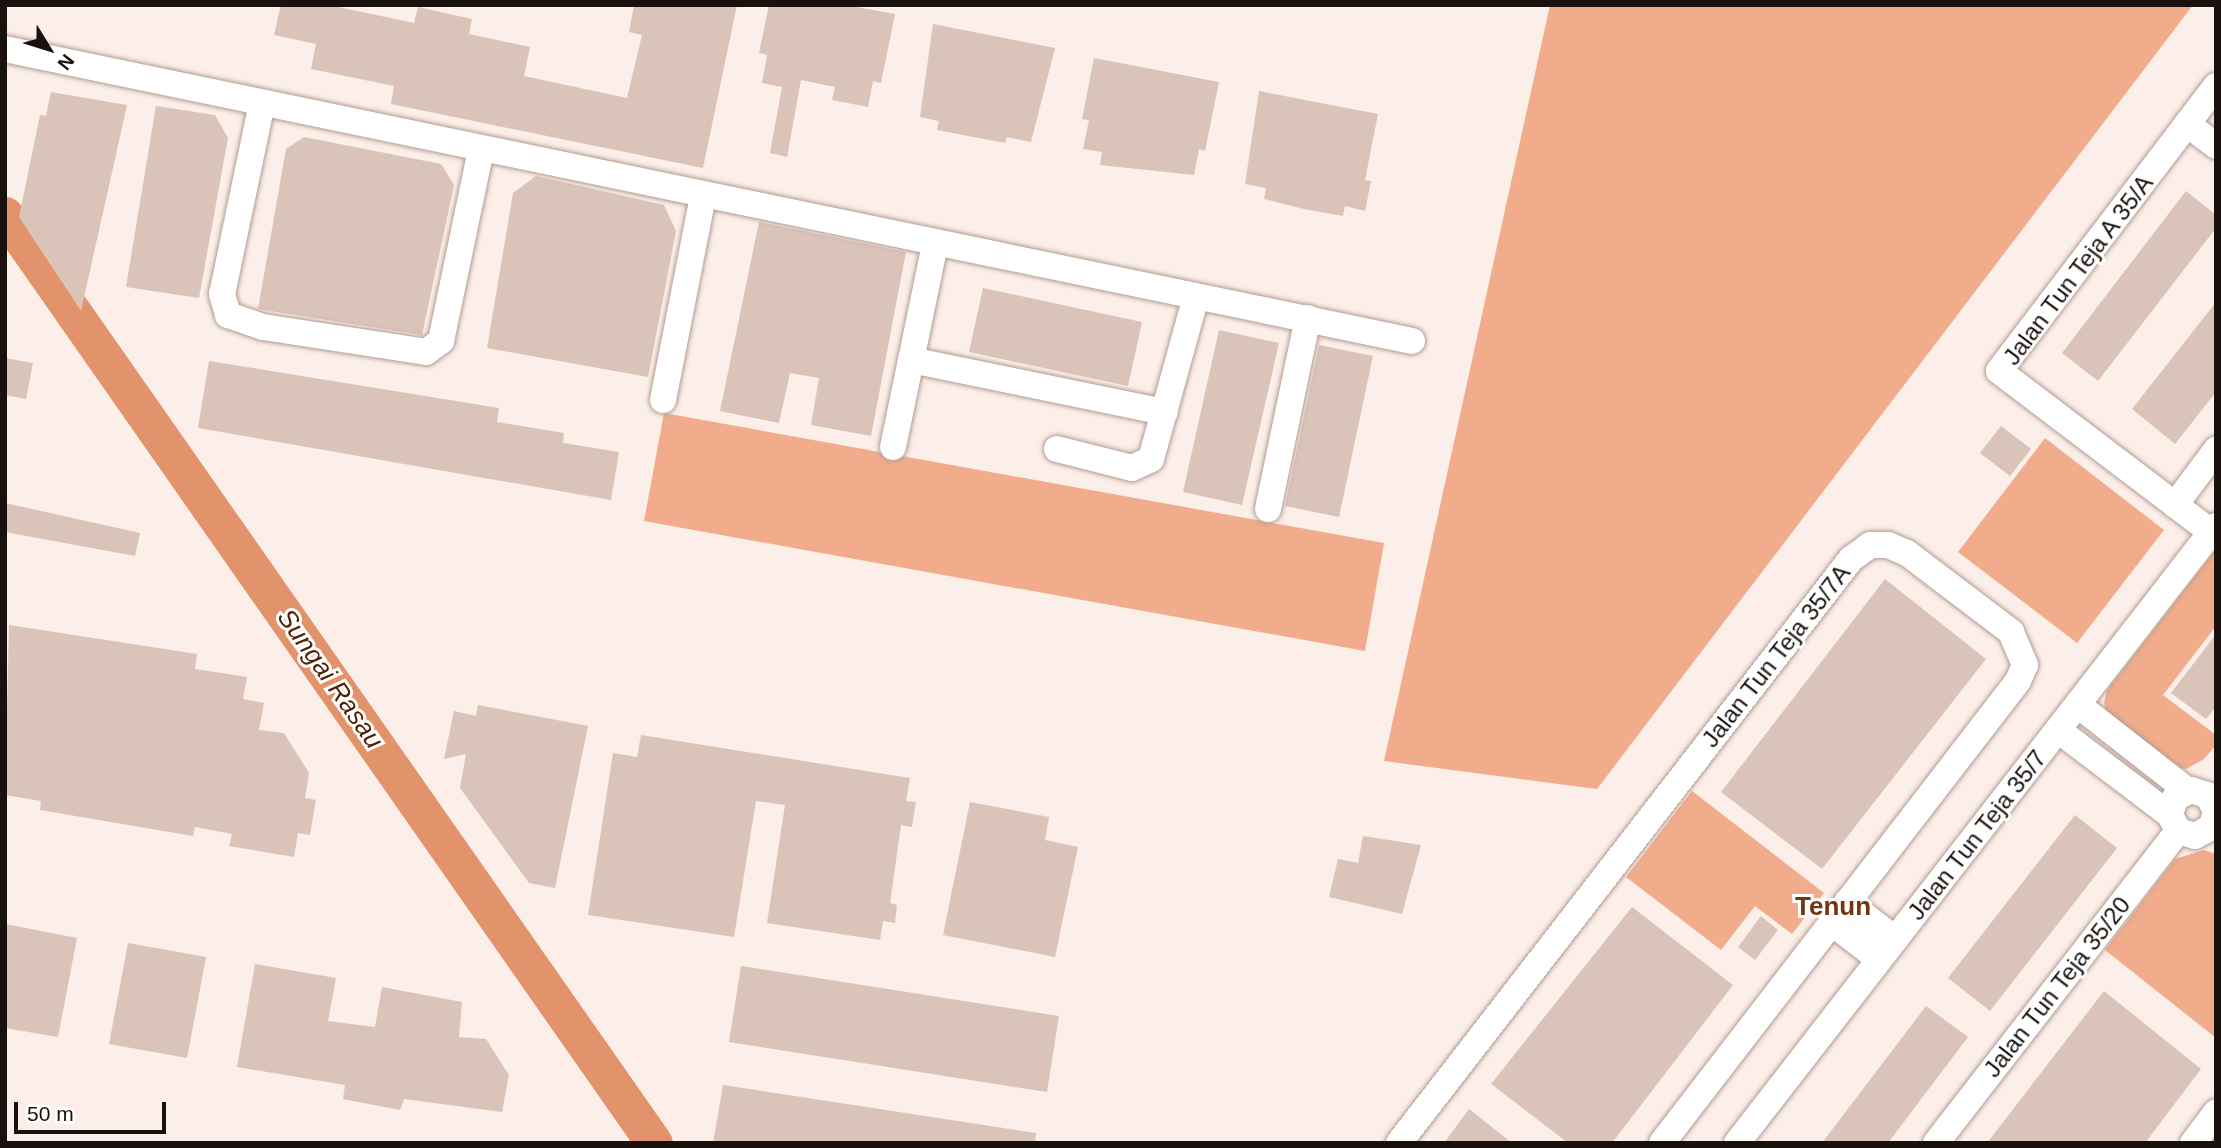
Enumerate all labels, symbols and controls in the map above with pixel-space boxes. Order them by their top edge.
north arrow [14,14,84,84]
text: N [53,50,78,74]
street label: Jalan Tun Teja A 35/A [1996,168,2160,372]
street label: Jalan Tun Teja 35/7A [1696,559,1856,753]
water label: Sungai Rasau [270,603,390,755]
street label: Jalan Tun Teja 35/7 [1901,744,2053,926]
district label: Tenun [1795,891,1871,923]
street label: Jalan Tun Teja 35/20 [1977,891,2137,1083]
scale bar [18,1088,170,1132]
text: 50 m [27,1102,74,1125]

